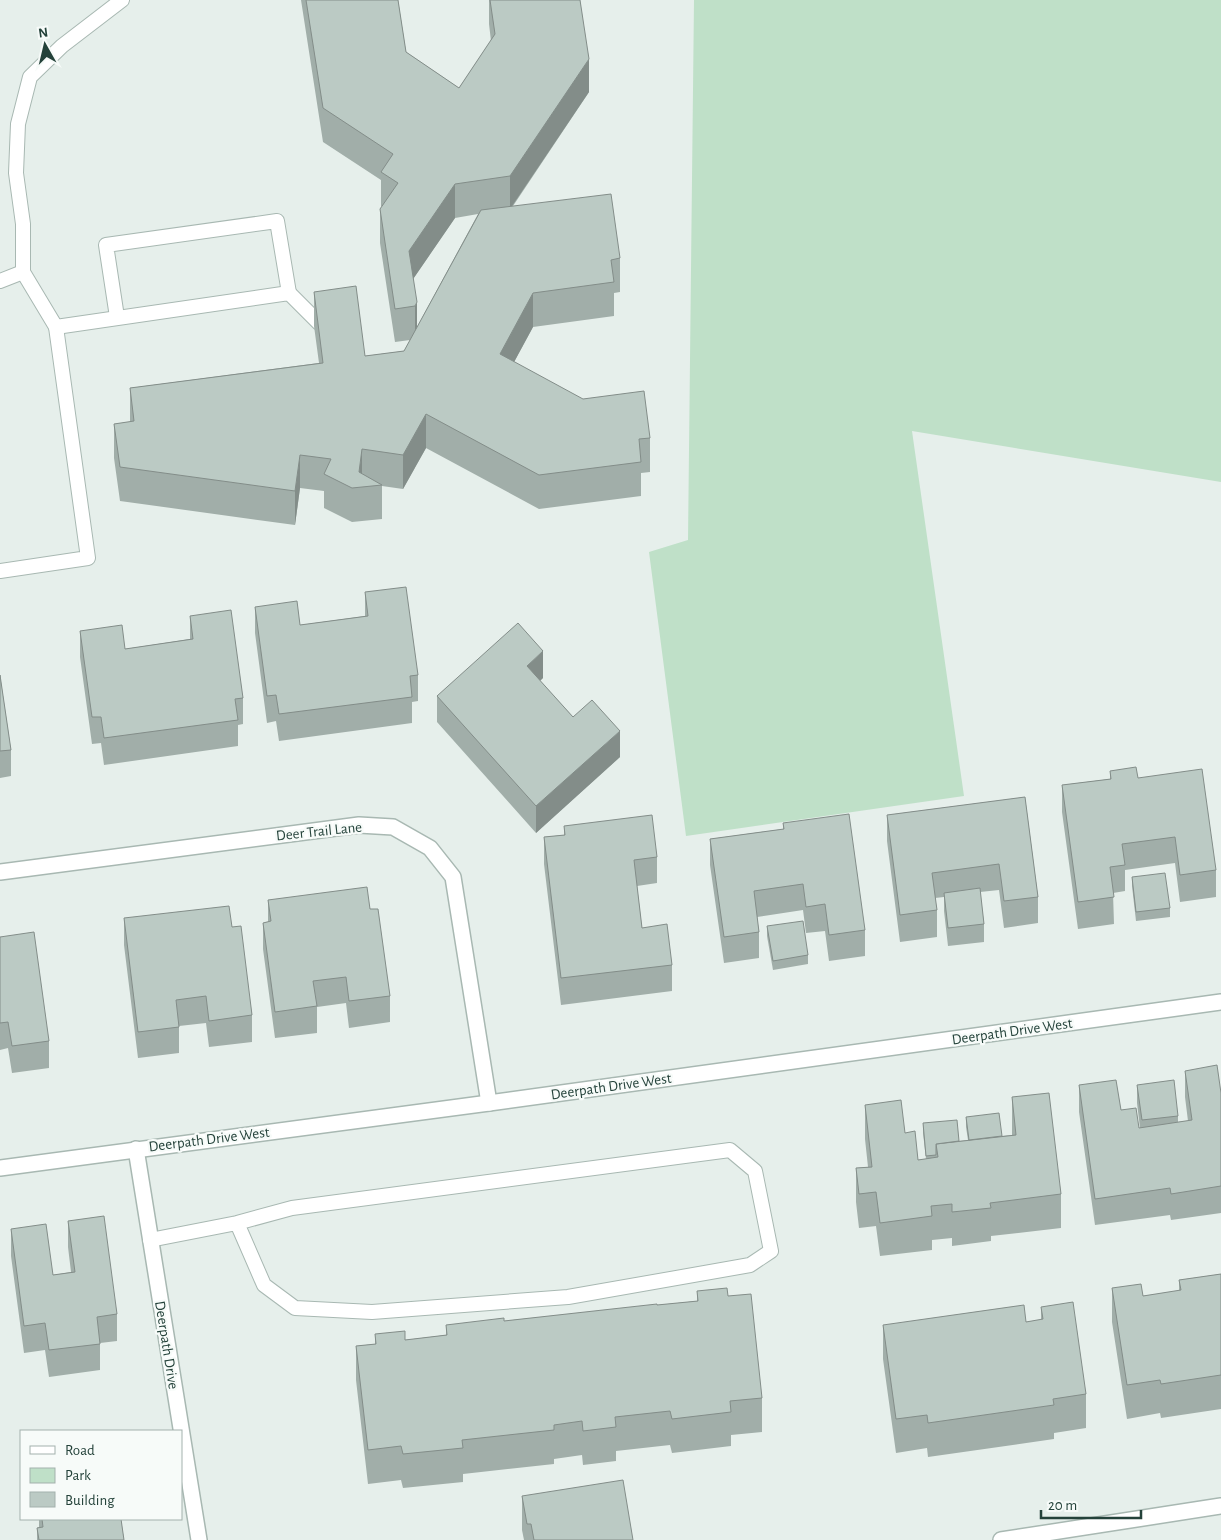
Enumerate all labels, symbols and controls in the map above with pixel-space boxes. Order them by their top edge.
north arrow [20,20,70,70]
text: N [38,26,49,41]
street label: Deer Trail Lane [275,820,363,843]
street label: Deerpath Drive West [951,1016,1074,1047]
street label: Deerpath Drive West [550,1071,673,1102]
street label: Deerpath Drive West [148,1125,271,1154]
street label: Deerpath Drive [152,1300,181,1390]
legend [20,1430,182,1520]
text: Road [65,1443,95,1458]
text: Park [65,1468,91,1483]
scale bar [1041,1488,1141,1520]
text: Building [65,1493,115,1508]
text: 20 m [1048,1498,1077,1513]

